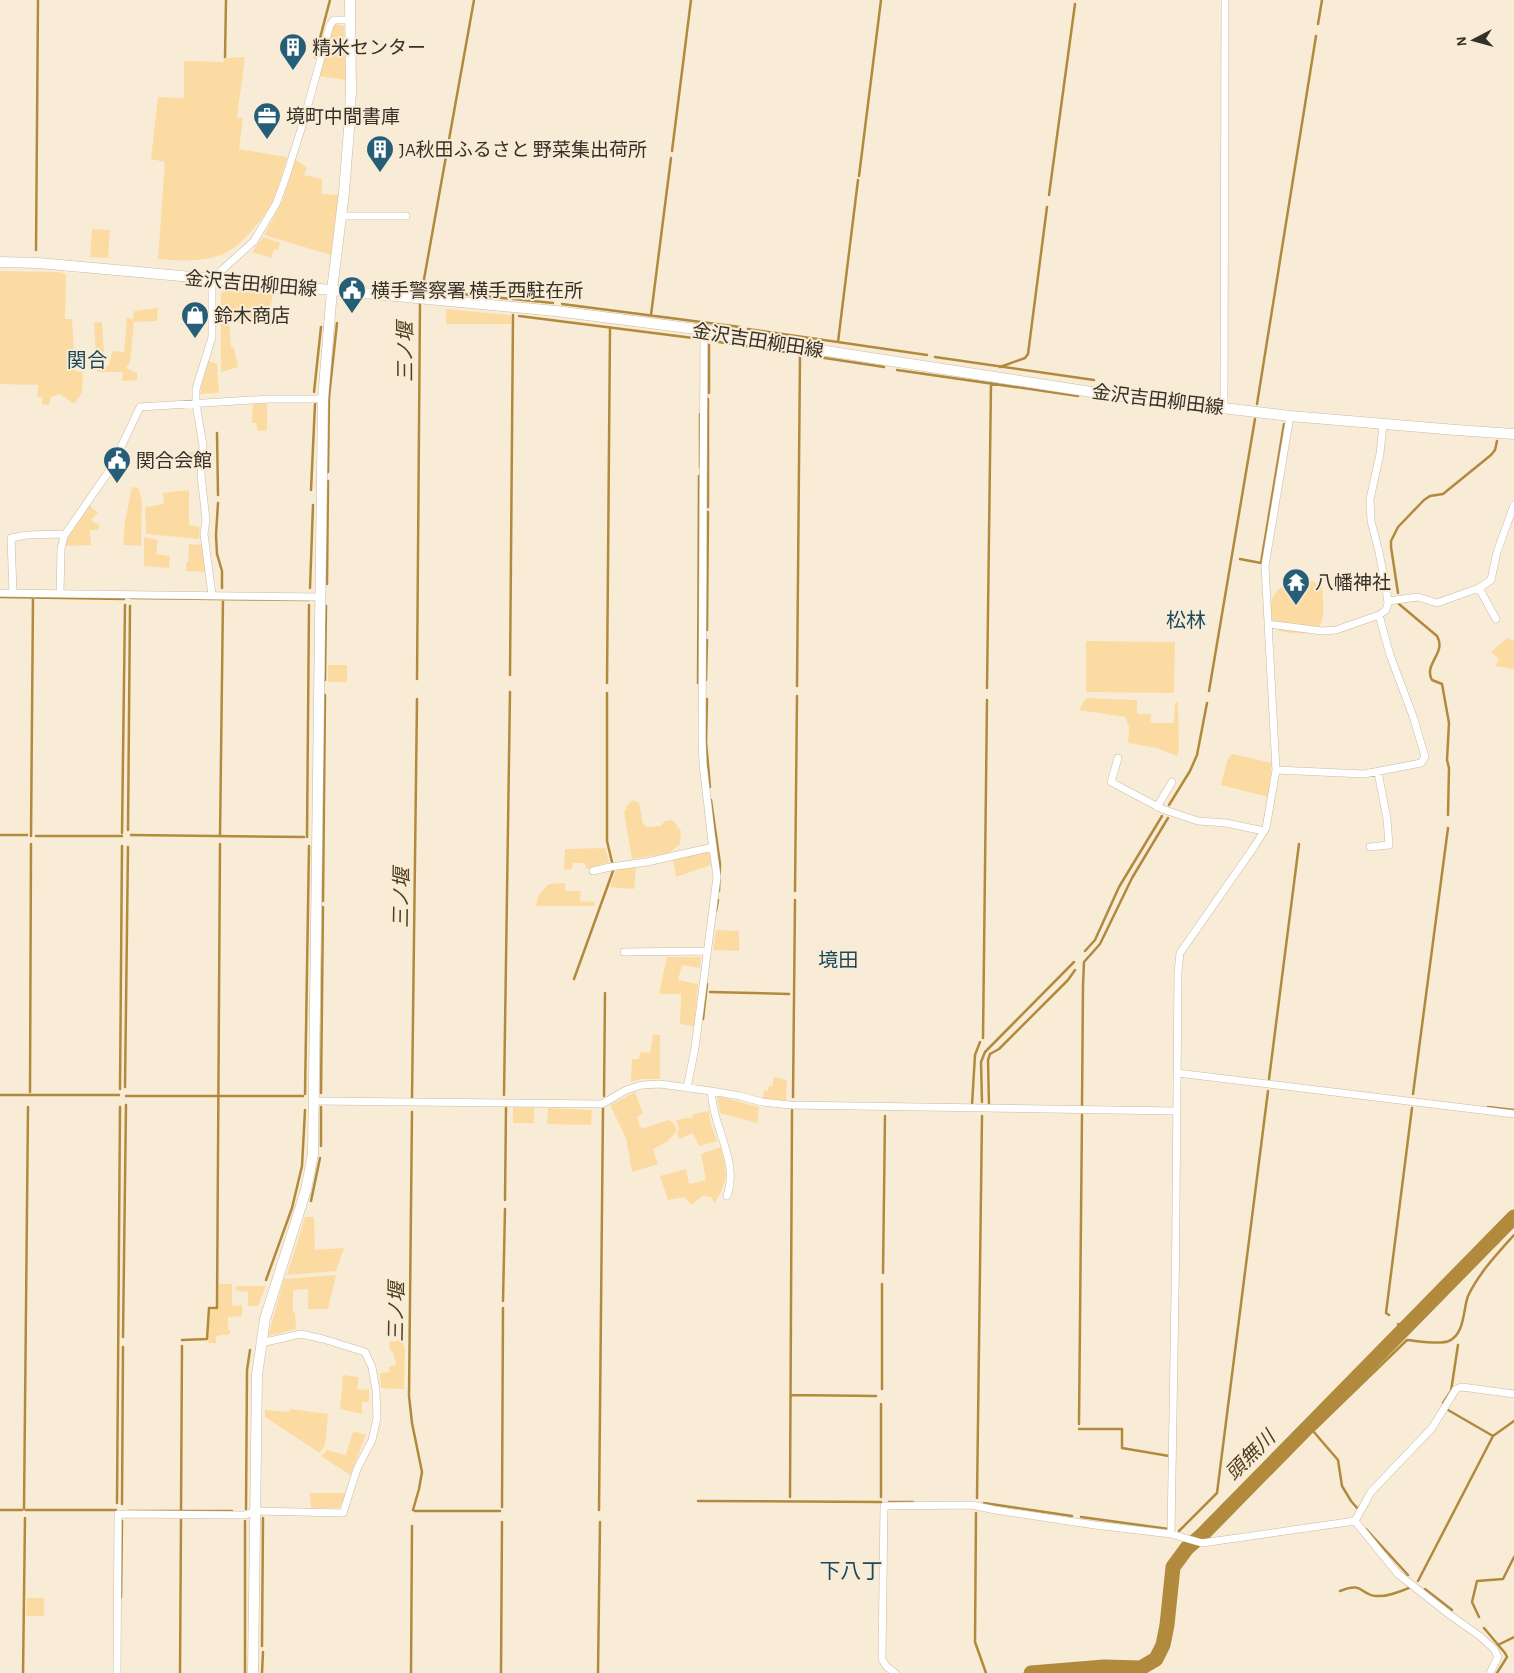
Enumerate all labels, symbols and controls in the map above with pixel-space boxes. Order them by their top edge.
north arrow [1449,15,1499,65]
building icon: 精米センター [278,32,308,71]
text: N [1455,36,1470,47]
place label: 精米センター [312,38,426,58]
office icon: 境町中間書庫 [252,101,282,140]
place label: 境町中間書庫 [286,106,400,127]
building icon: JA秋田ふるさと 野菜集出荷所 [365,134,395,173]
place label: JA秋田ふるさと 野菜集出荷所 [399,140,647,160]
street label: 金沢吉田柳田線 [184,267,318,300]
public building icon: 横手警察署 横手西駐在所 [337,275,367,314]
place label: 横手警察署 横手西駐在所 [371,280,583,301]
shop icon: 鈴木商店 [180,300,210,339]
place label: 鈴木商店 [214,305,290,326]
water label: 三ノ堰 [395,318,416,382]
street label: 金沢吉田柳田線 [691,320,825,361]
district label: 関合 [67,350,107,371]
street label: 金沢吉田柳田線 [1091,381,1225,418]
public building icon: 関合会館 [102,445,132,484]
place label: 関合会館 [136,450,212,471]
temple icon: 八幡神社 [1281,567,1311,606]
place label: 八幡神社 [1315,572,1391,593]
district label: 松林 [1166,610,1206,631]
water label: 三ノ堰 [390,864,413,928]
district label: 境田 [818,950,858,971]
water label: 三ノ堰 [385,1278,408,1342]
water label: 頭無川 [1222,1425,1280,1484]
district label: 下八丁 [820,1561,883,1582]

